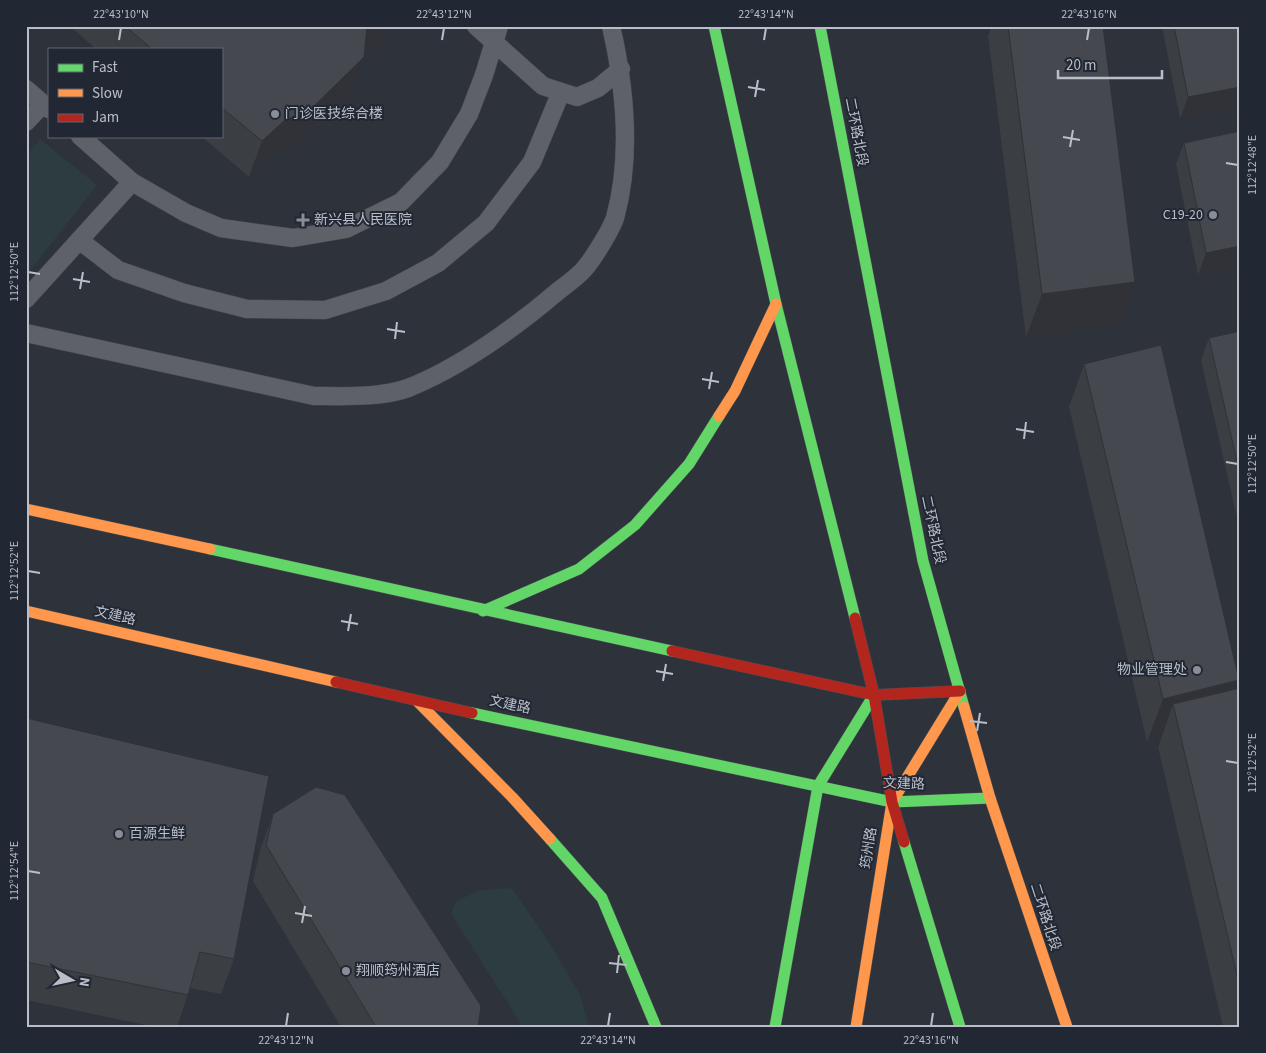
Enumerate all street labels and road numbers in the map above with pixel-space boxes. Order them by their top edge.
street label: 二环路北段 [840,96,872,168]
street label: 二环路北段 [916,494,950,566]
street label: 文建路 [92,602,138,630]
street label: 文建路 [487,691,533,719]
street label: 文建路 [883,773,925,795]
street label: 筠州路 [856,826,882,870]
street label: 二环路北段 [1025,881,1065,953]

